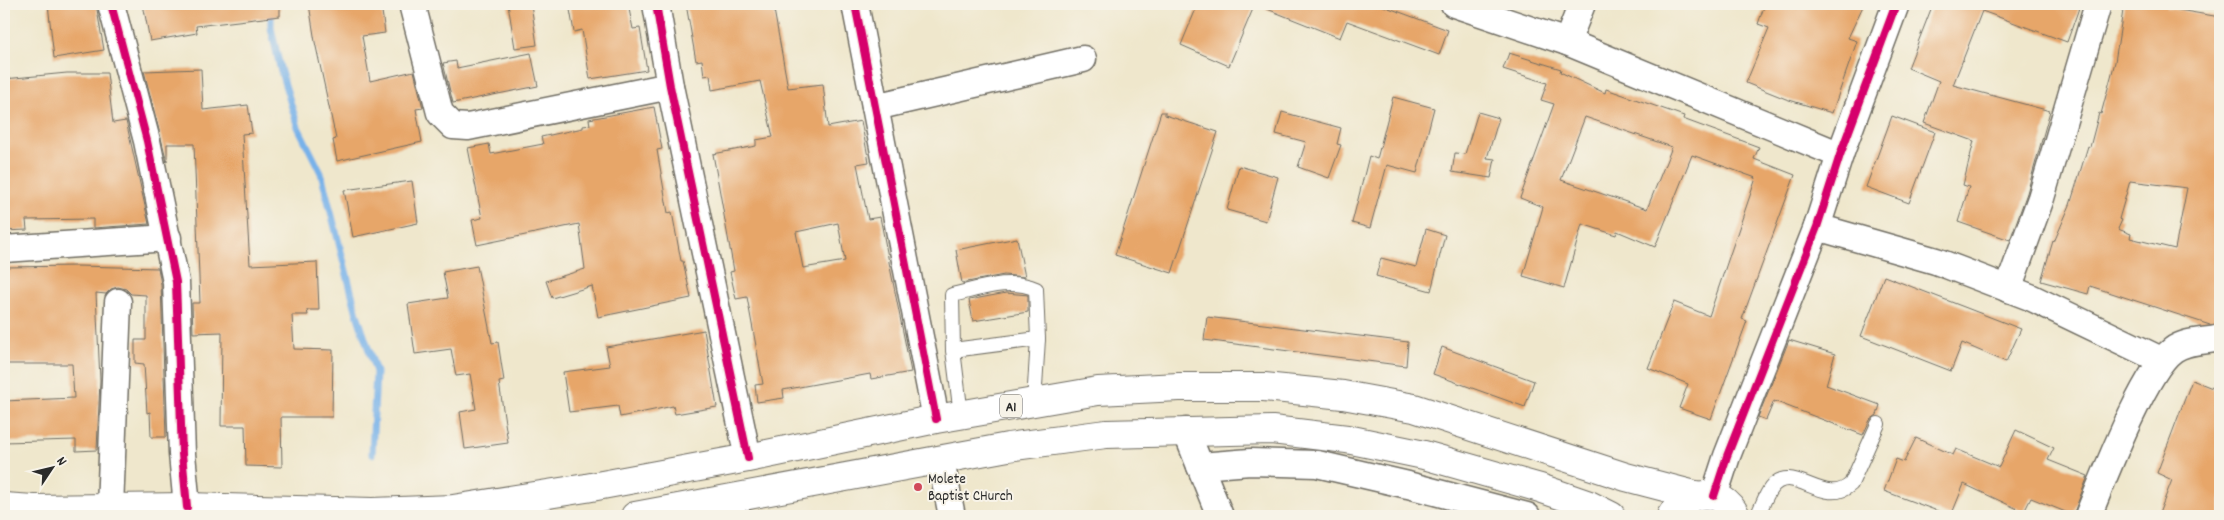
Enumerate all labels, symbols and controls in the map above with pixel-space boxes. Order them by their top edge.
road number: A1 [1000,394,1022,418]
north arrow [28,442,78,492]
text: N [51,453,71,470]
place label: Molete Baptist CHurch [928,469,1013,508]
marker: Molete Baptist CHurch [912,481,924,493]

